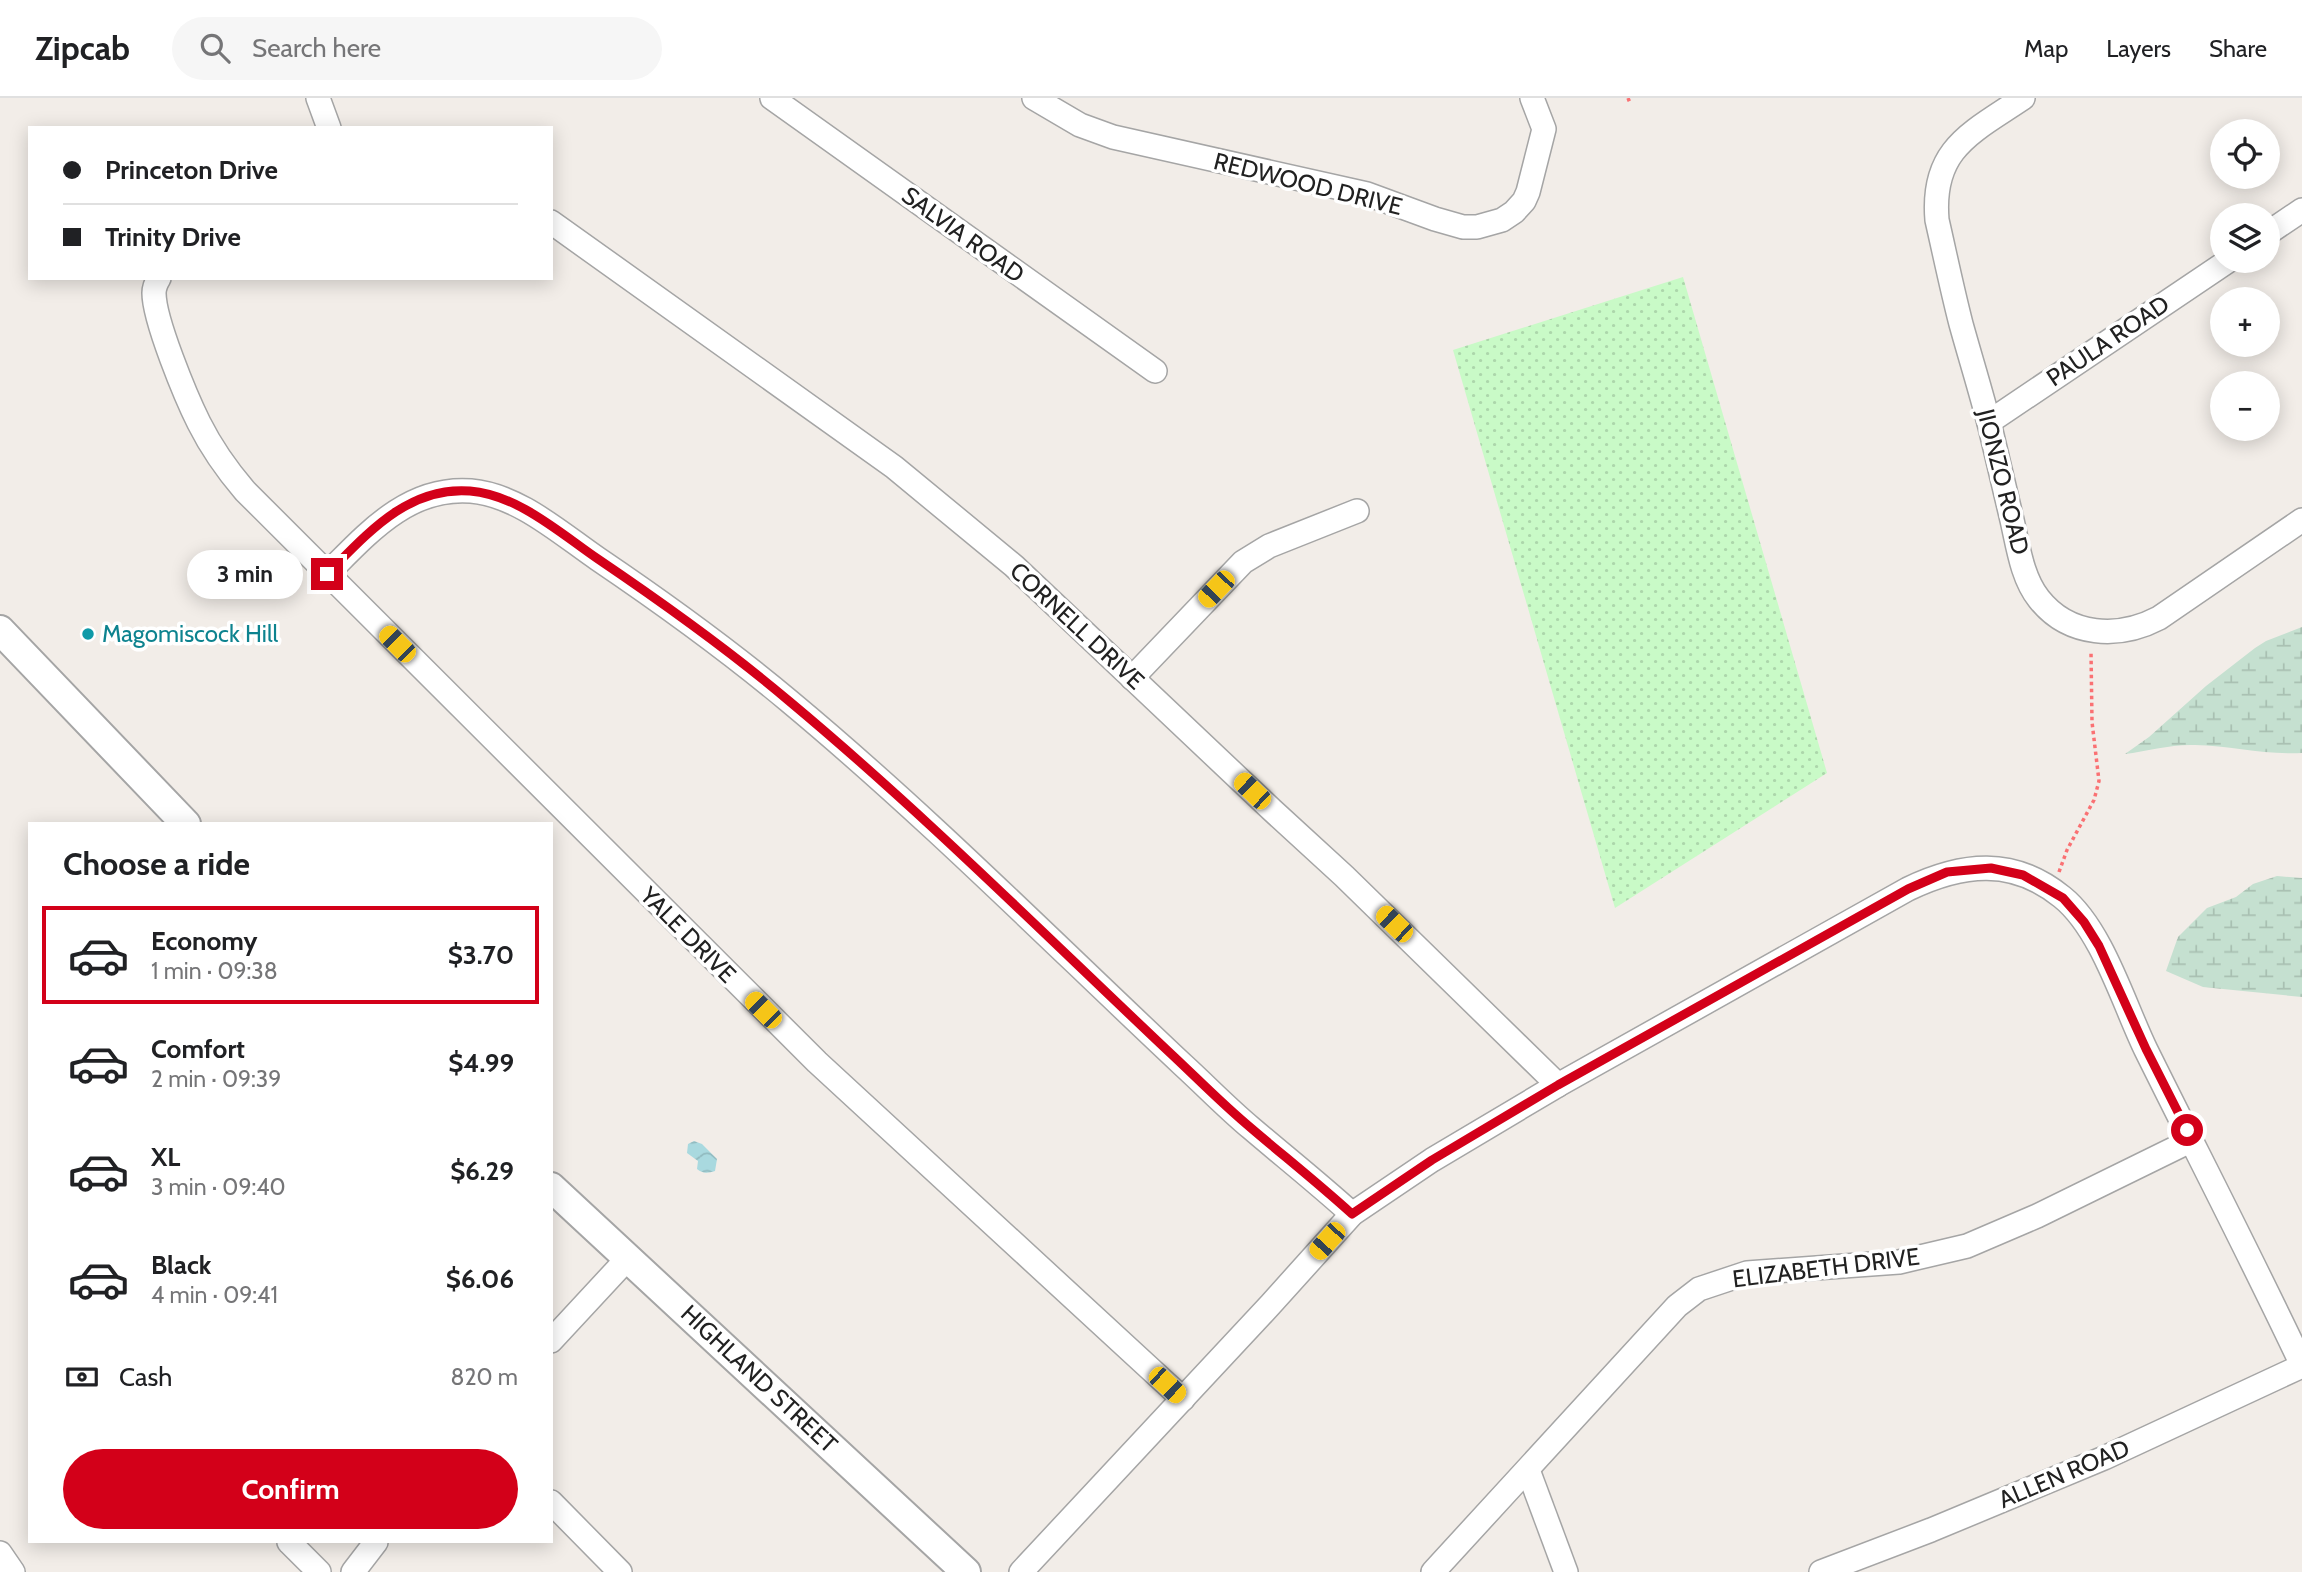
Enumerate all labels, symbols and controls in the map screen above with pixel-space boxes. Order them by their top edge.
search box [172,17,662,80]
text: Zipcab [35,28,130,68]
icon: search [196,29,234,67]
text: Search here [252,32,381,64]
text: Map [2024,34,2068,63]
text: Layers [2106,34,2171,63]
text: Share [2209,34,2267,63]
map controls [2210,119,2280,441]
button: locate [2210,119,2280,189]
street label: REDWOOD DRIVE [1211,146,1405,221]
text: Princeton Drive [105,154,278,186]
street label: SALVIA ROAD [896,180,1030,289]
button: layers [2210,203,2280,273]
text: Trinity Drive [105,221,241,253]
button: + [2210,287,2280,357]
street label: PAULA ROAD [2041,289,2175,392]
button: − [2210,371,2280,441]
street label: JIONZO ROAD [1971,405,2036,558]
callout: 3 min [187,550,302,598]
street label: CORNELL DRIVE [1004,556,1151,695]
route end [311,558,343,590]
text: 3 min [217,560,273,588]
car [1194,567,1239,611]
place label: Magomiscock Hill [102,619,279,648]
car [375,622,420,666]
marker: Magomiscock Hill [80,626,96,642]
car [1230,769,1275,813]
text: Choose a ride [63,844,250,883]
street label: YALE DRIVE [634,880,742,989]
car [1372,902,1417,946]
icon: car [67,924,130,987]
text: Economy [151,925,257,957]
text: $3.70 [448,939,514,971]
text: 1 min · 09:38 [151,957,278,985]
car [741,988,786,1032]
icon: car [67,1032,130,1095]
text: Comfort [151,1033,245,1065]
text: $4.99 [448,1047,514,1079]
text: 2 min · 09:39 [151,1065,281,1093]
route start [2171,1114,2203,1146]
icon: car [67,1140,130,1203]
text: XL [151,1141,180,1173]
text: $6.29 [450,1155,514,1187]
text: 3 min · 09:40 [151,1173,286,1201]
car [1306,1218,1349,1264]
street label: ELIZABETH DRIVE [1731,1242,1921,1293]
icon: car [67,1248,130,1311]
text: Black [151,1249,211,1281]
text: $6.06 [446,1263,514,1295]
text: 4 min · 09:41 [151,1281,278,1309]
street label: HIGHLAND STREET [675,1299,844,1459]
icon: cash [63,1358,101,1396]
text: Cash [119,1361,172,1393]
text: 820 m [451,1363,518,1391]
car [1145,1363,1190,1407]
street label: ALLEN ROAD [1994,1433,2134,1514]
button: Confirm [63,1449,518,1529]

